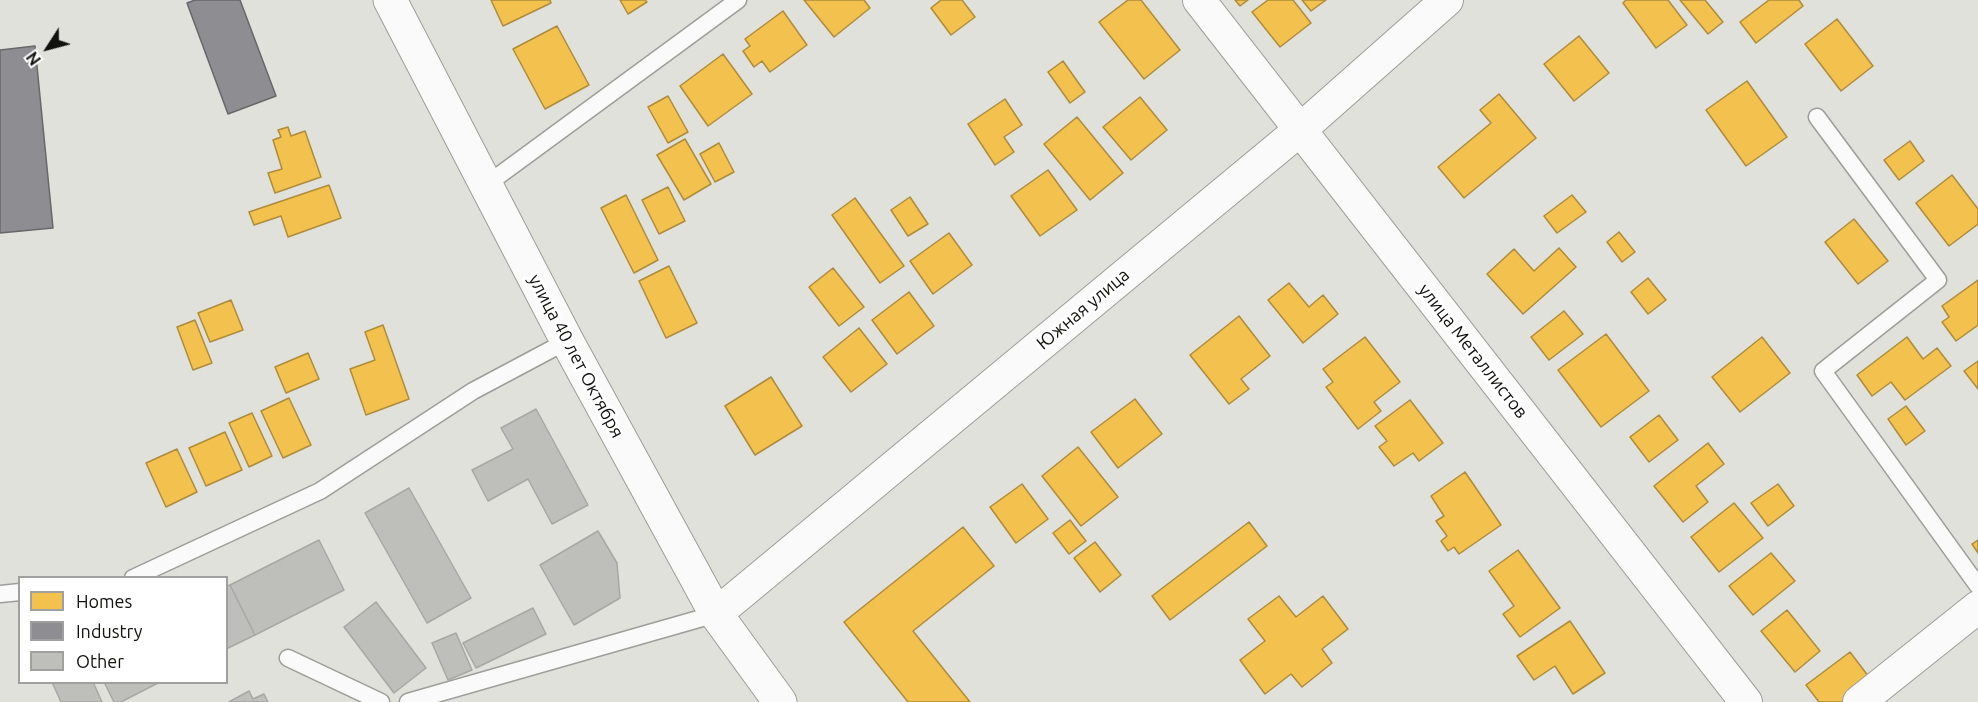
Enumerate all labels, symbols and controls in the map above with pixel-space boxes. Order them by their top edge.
north arrow [18,18,78,78]
text: N [23,48,44,69]
street label: Южная улица [1032,264,1134,354]
street label: улица 40 лет Октября [524,271,628,441]
street label: улица Металлистов [1414,279,1532,423]
legend [18,576,228,684]
text: Homes [76,591,132,611]
text: Industry [76,621,142,641]
text: Other [76,651,124,671]

